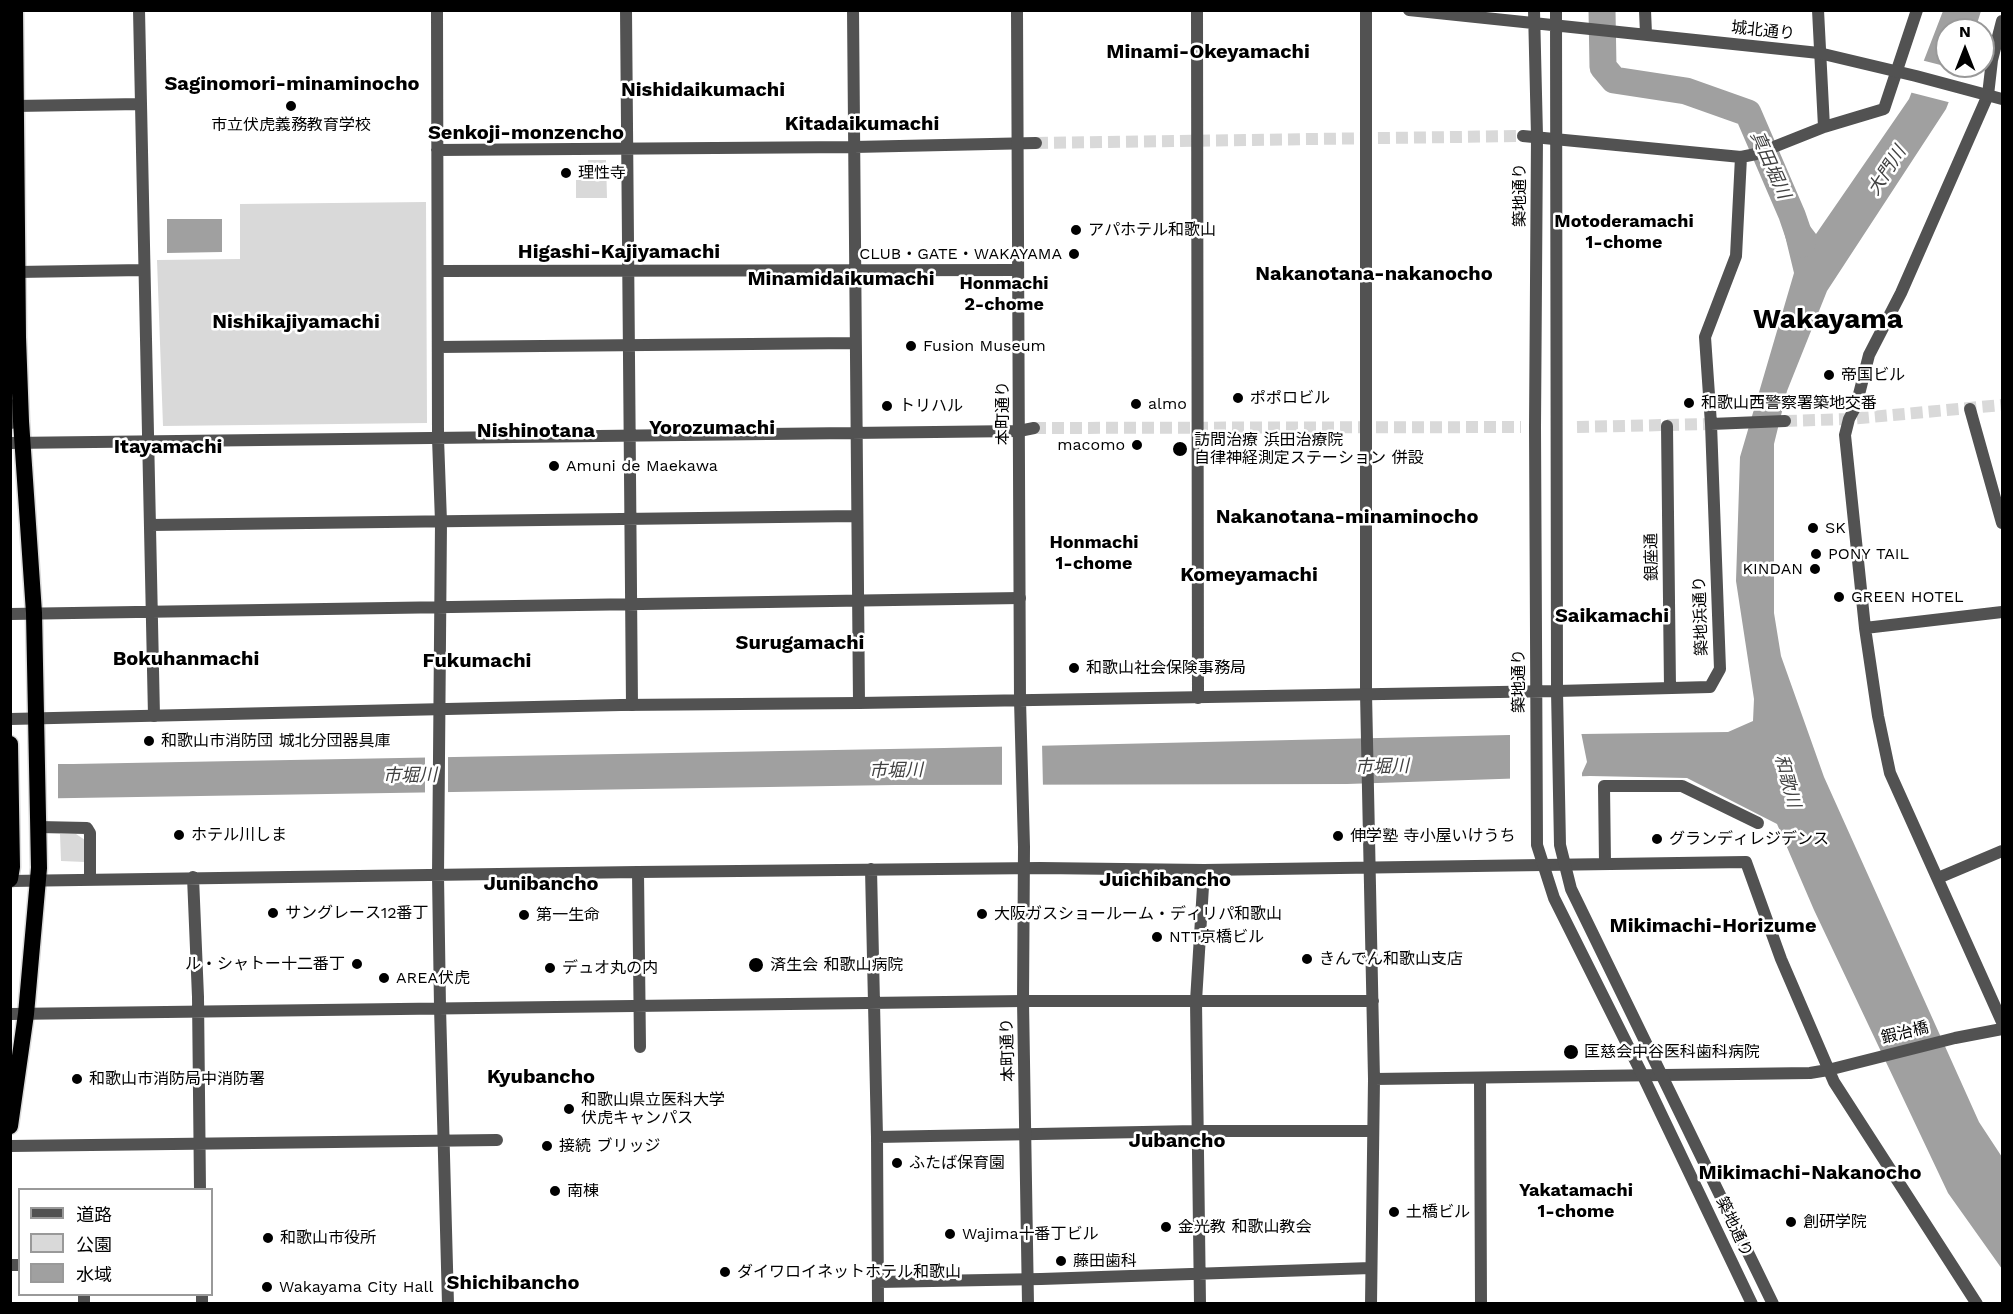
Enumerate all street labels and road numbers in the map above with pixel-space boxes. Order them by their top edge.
street label: 城北通り [1730,18,1796,44]
street label: 築地通り [1510,163,1530,227]
street label: 本町通り [993,381,1013,445]
street label: 銀座通 [1642,533,1662,581]
street label: 築地浜通り [1690,576,1712,656]
street label: 築地通り [1509,649,1529,713]
street label: 本町通り [997,1018,1019,1082]
street label: 鍜治橋 [1879,1018,1931,1048]
street label: 築地通り [1712,1194,1756,1260]

